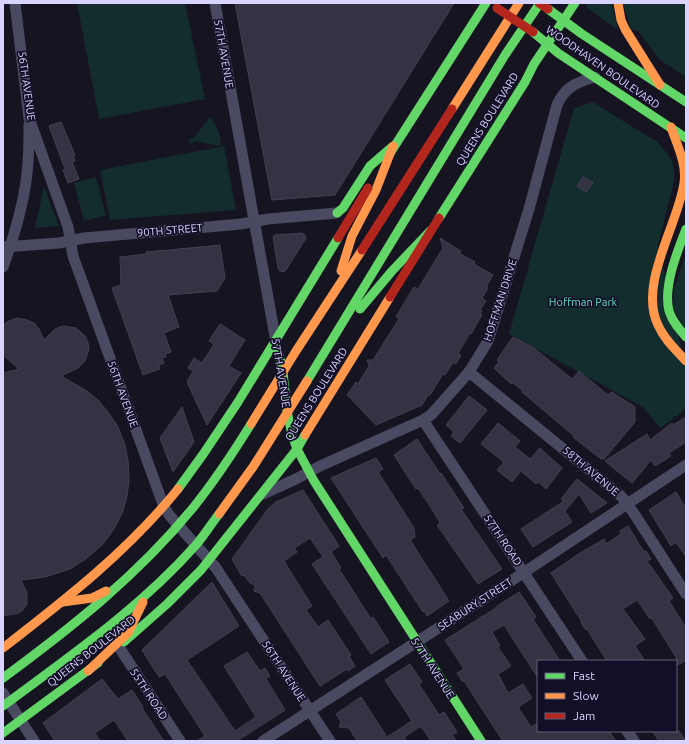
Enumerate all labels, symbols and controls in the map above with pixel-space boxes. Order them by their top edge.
street label: 57TH AVENUE [212,18,236,90]
street label: WOODHAVEN BOULEVARD [544,23,662,111]
street label: 56TH AVENUE [16,51,38,121]
street label: QUEENS BOULEVARD [453,70,521,168]
street label: 90TH STREET [137,221,203,239]
street label: HOFFMAN DRIVE [481,258,519,342]
park label: Hoffman Park [549,296,618,308]
street label: 57TH AVENUE [270,338,292,408]
street label: QUEENS BOULEVARD [282,345,350,443]
street label: 56TH AVENUE [105,359,141,429]
street label: 58TH AVENUE [560,444,622,498]
street label: 57TH ROAD [482,512,525,568]
street label: SEABURY STREET [435,575,515,633]
street label: QUEENS BOULEVARD [45,613,137,689]
street label: 57TH AVENUE [409,635,457,701]
street label: 56TH AVENUE [260,638,308,704]
legend [537,660,677,732]
street label: 55TH ROAD [128,666,170,722]
text: Fast [573,669,595,682]
text: Slow [573,689,599,702]
text: Jam [573,709,595,722]

